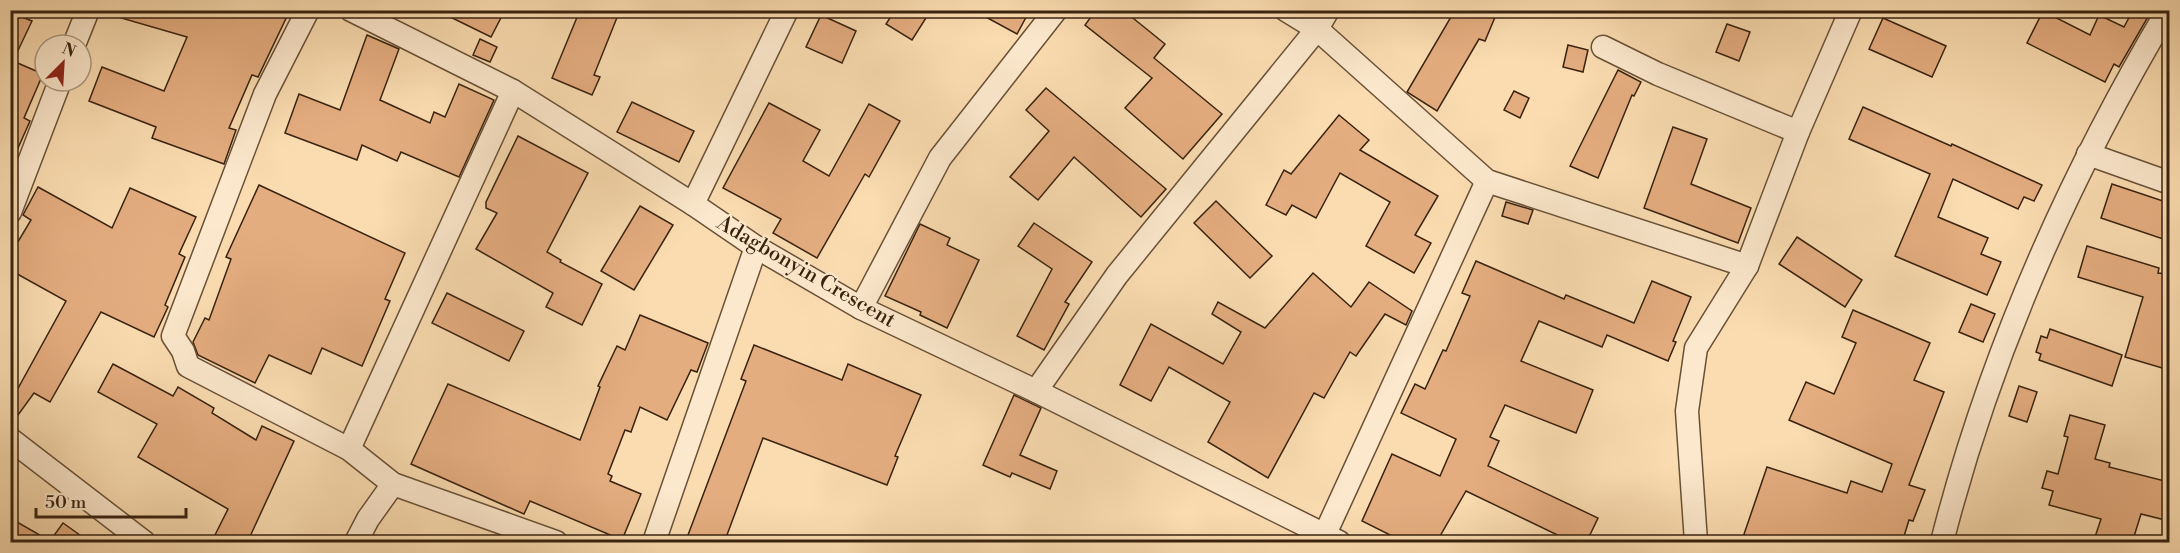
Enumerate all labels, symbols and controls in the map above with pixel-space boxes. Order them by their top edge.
north arrow [33,33,93,93]
text: N [59,39,79,62]
street label: Adagbonyin Crescent [711,210,900,334]
scale bar [36,481,186,519]
text: 50 m [45,491,87,514]

